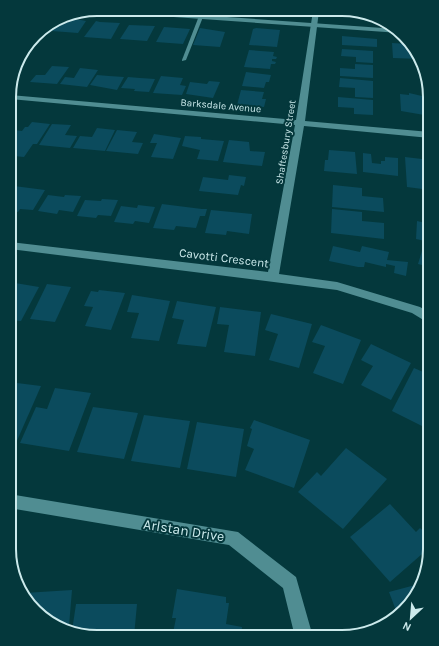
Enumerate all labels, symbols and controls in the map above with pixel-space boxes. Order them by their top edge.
street label: Barksdale Avenue [180,96,262,115]
street label: Shaftesbury Street [273,99,299,185]
street label: Cavotti Crescent [178,246,270,271]
street label: Arlstan Drive [142,516,226,545]
north arrow [391,598,431,638]
text: N [400,619,413,634]

